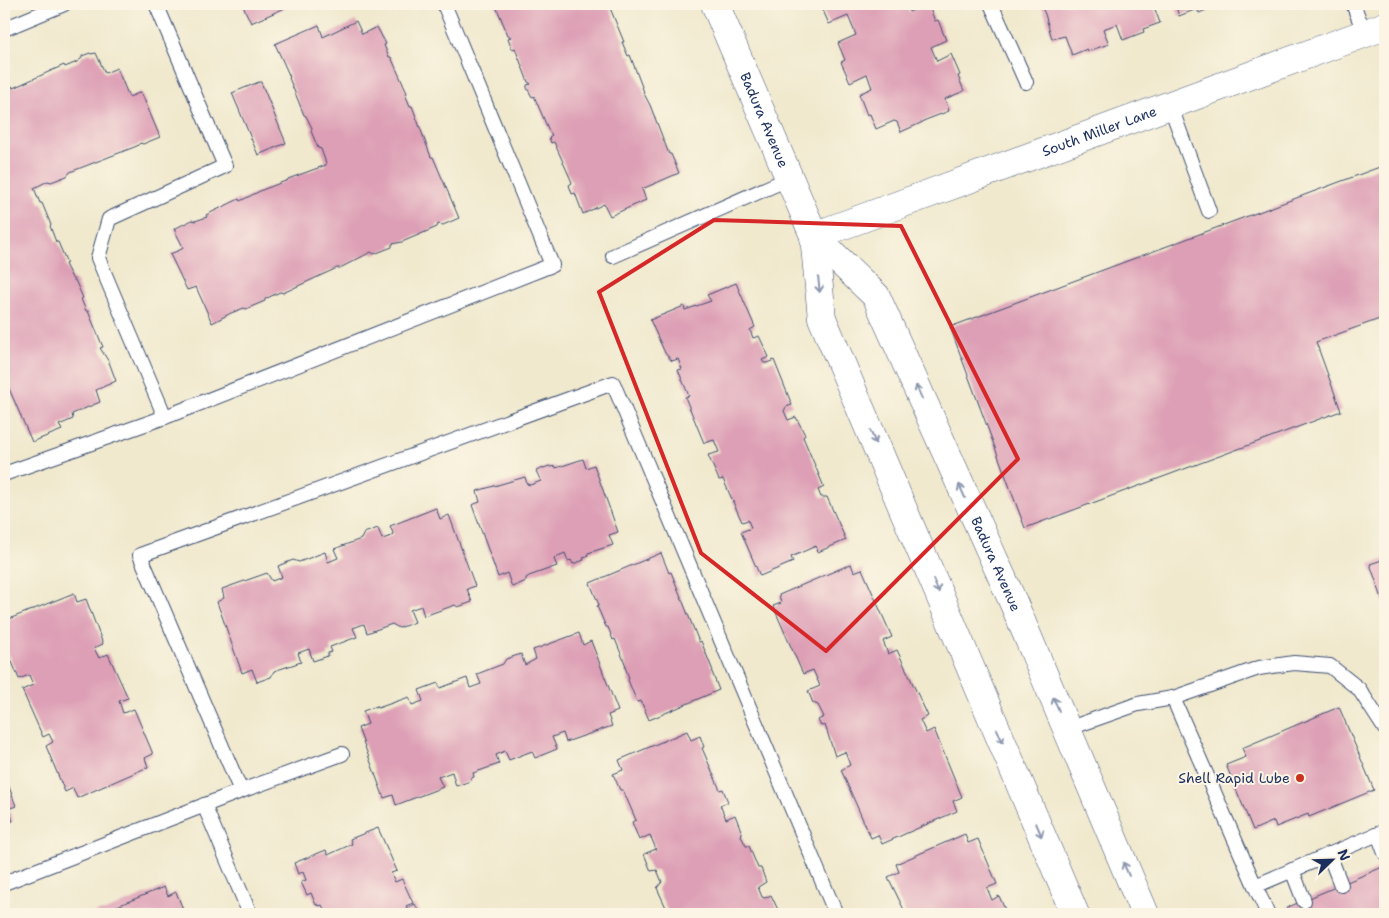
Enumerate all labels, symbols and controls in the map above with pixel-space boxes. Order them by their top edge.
street label: Badura Avenue [736,69,793,170]
street label: South Miller Lane [1039,102,1159,160]
one-way arrow [814,276,824,292]
one-way arrow [913,385,923,400]
one-way arrow [868,429,878,444]
one-way arrow [957,484,967,499]
street label: Badura Avenue [967,514,1025,614]
one-way arrow [932,578,942,593]
one-way arrow [1050,697,1060,712]
one-way arrow [995,728,1005,743]
place label: Shell Rapid Lube [1178,769,1290,787]
marker: Shell Rapid Lube [1294,772,1306,784]
one-way arrow [1035,822,1045,837]
north arrow [1306,836,1356,886]
text: N [1334,846,1354,864]
one-way arrow [1121,862,1130,877]

